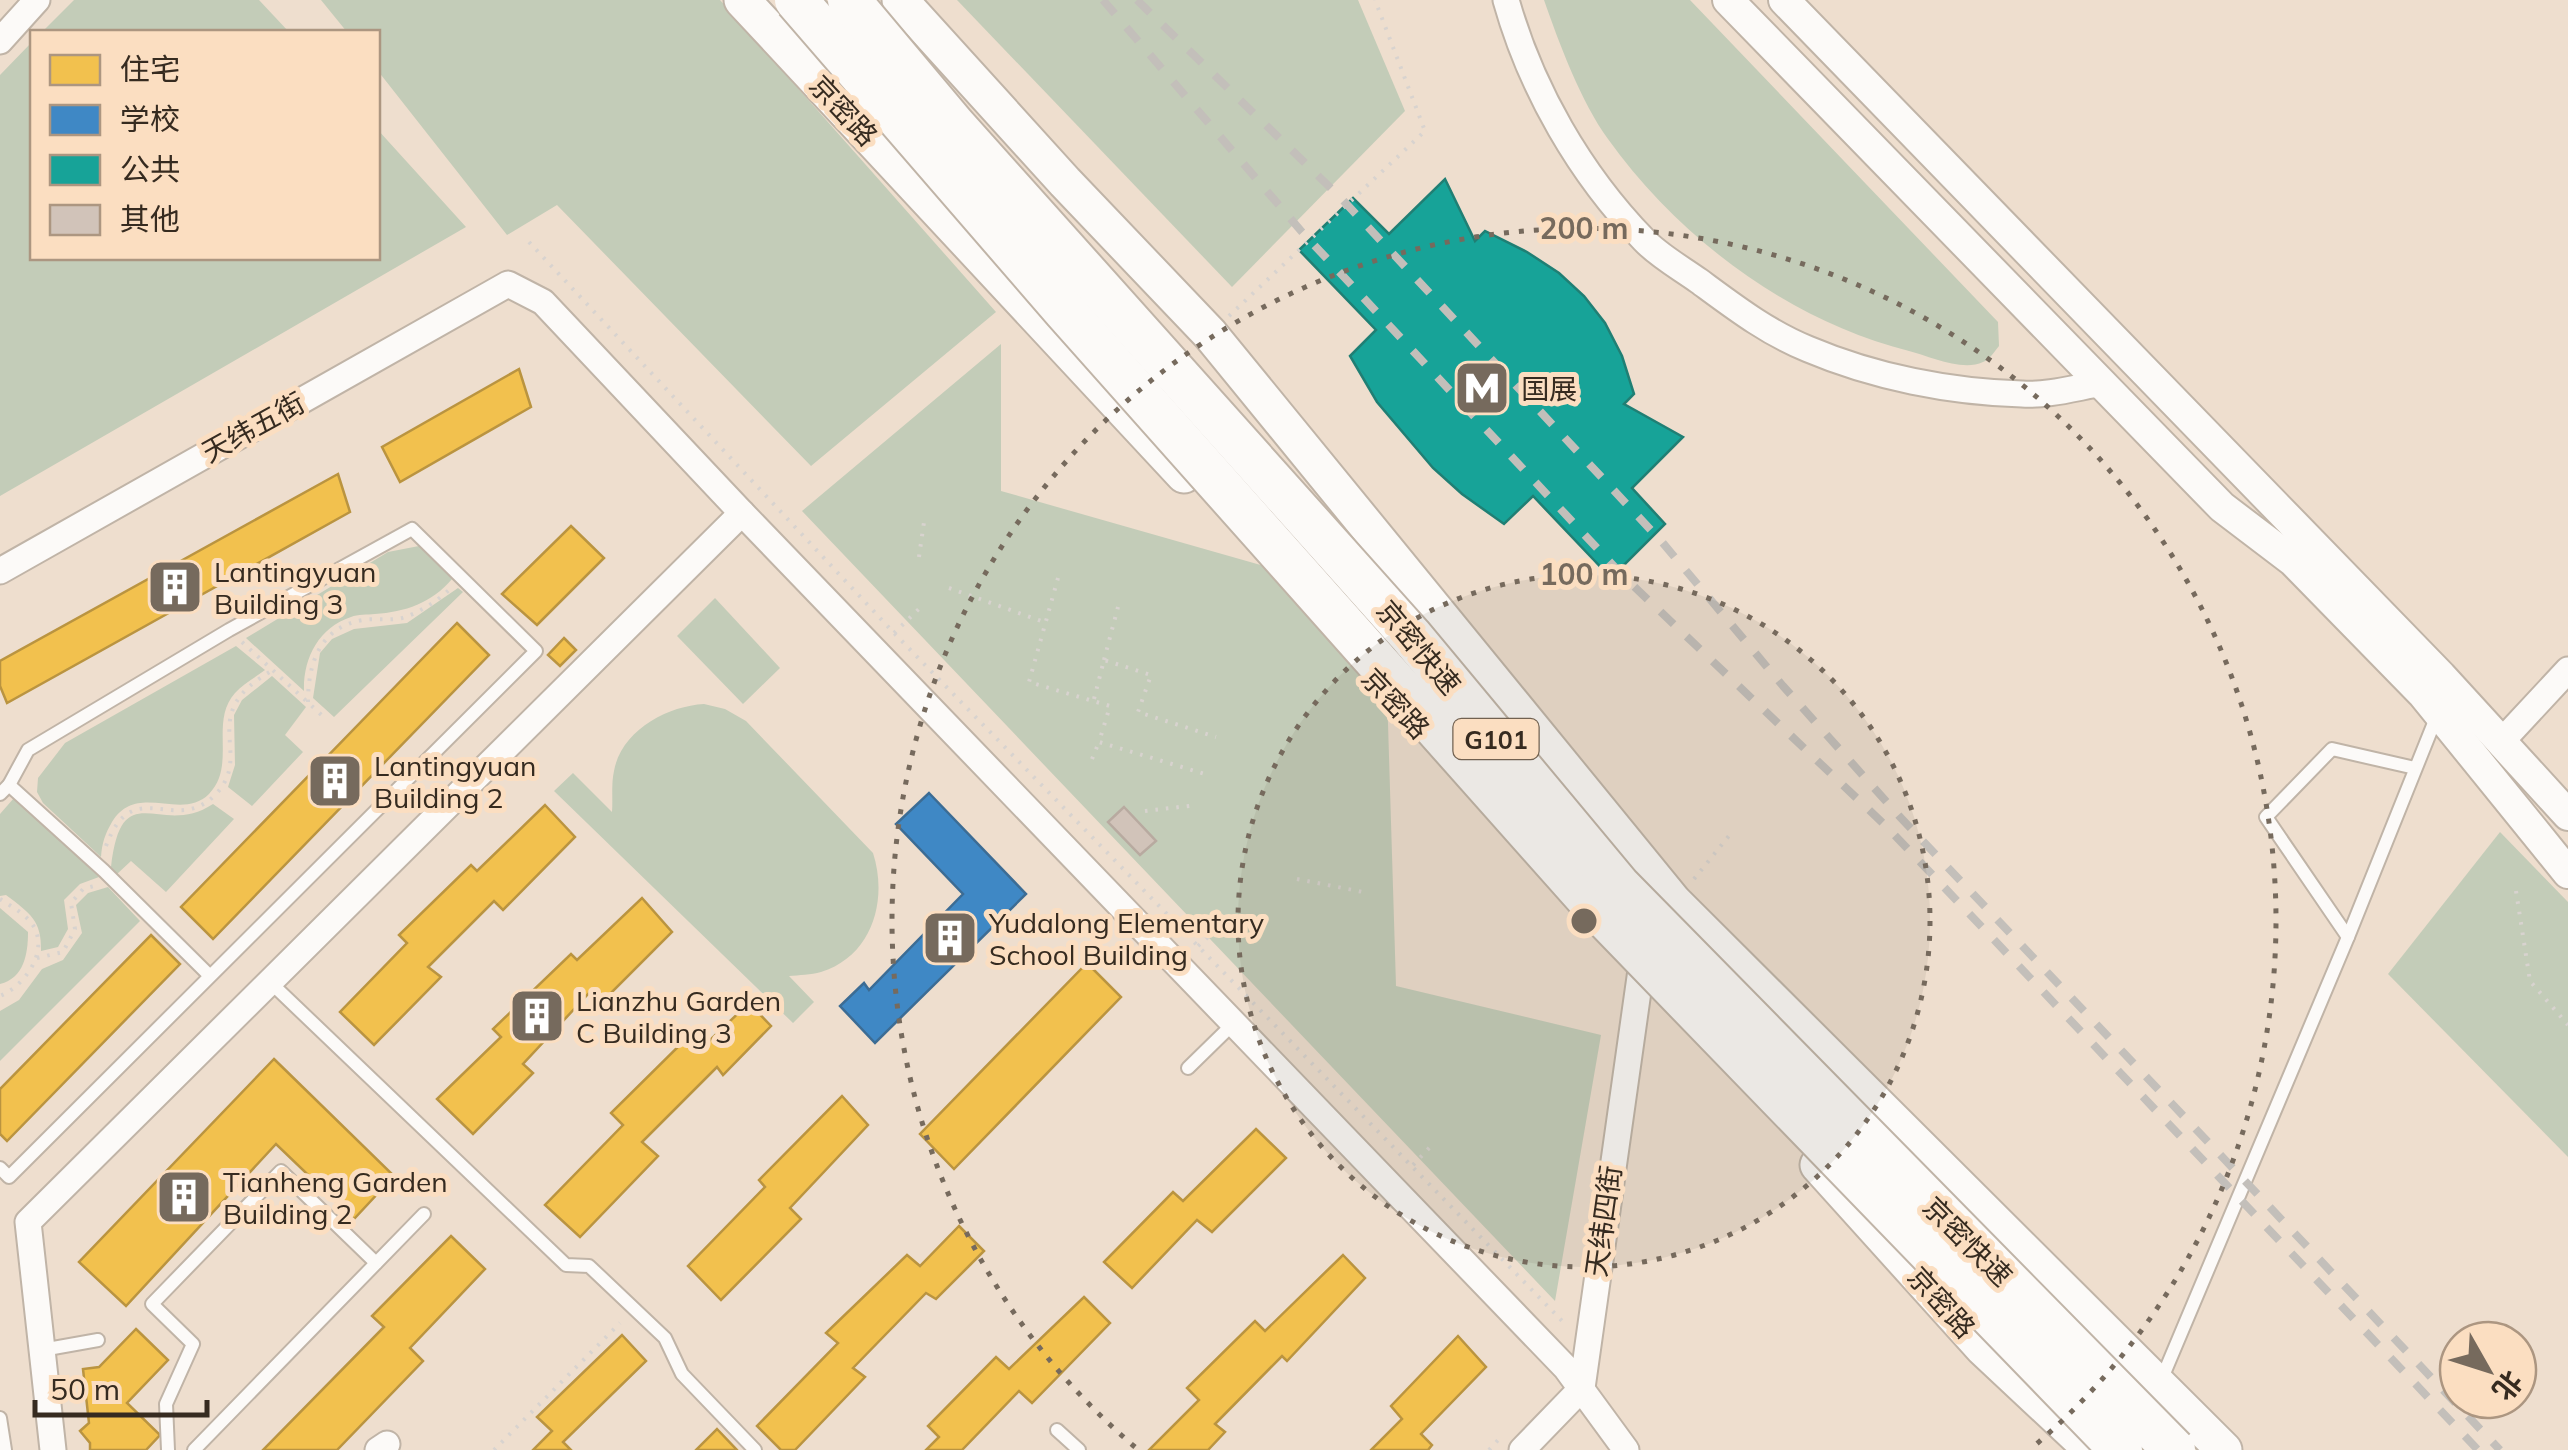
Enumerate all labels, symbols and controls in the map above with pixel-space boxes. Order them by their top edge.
legend [30,30,380,260]
text: 住宅 [120,50,180,88]
street label: 京密路 [803,67,885,153]
text: 学校 [120,100,180,138]
text: 公共 [120,150,180,188]
text: 其他 [120,200,180,238]
text: 200 m [1539,209,1629,247]
metro station icon: 国展 [1452,358,1512,418]
place label: 国展 [1521,371,1577,406]
street label: 天纬五街 [196,385,310,469]
place label: Lantingyuan Building 3 [214,554,376,621]
text: 100 m [1539,555,1629,593]
building icon: Lantingyuan Building 3 [145,557,205,617]
street label: 京密快速 [1370,593,1468,701]
street label: 京密路 [1355,660,1437,746]
road number: G101 [1454,719,1538,759]
place label: Lantingyuan Building 2 [374,748,536,815]
building icon: Lantingyuan Building 2 [305,751,365,811]
centre of rings [1566,903,1602,939]
place label: Yudalong Elementary School Building [988,905,1264,972]
building icon: Yudalong Elementary School Building [920,908,980,968]
place label: Lianzhu Garden C Building 3 [576,983,781,1050]
building icon: Lianzhu Garden C Building 3 [507,986,567,1046]
street label: 天纬四街 [1578,1163,1628,1279]
place label: Tianheng Garden Building 2 [223,1164,448,1231]
building icon: Tianheng Garden Building 2 [154,1167,214,1227]
street label: 京密快速 [1916,1189,2020,1293]
street label: 京密路 [1901,1259,1983,1345]
north arrow [2438,1320,2538,1420]
scale bar [35,1355,208,1417]
text: 北 [2485,1364,2530,1408]
text: 50 m [50,1370,120,1408]

